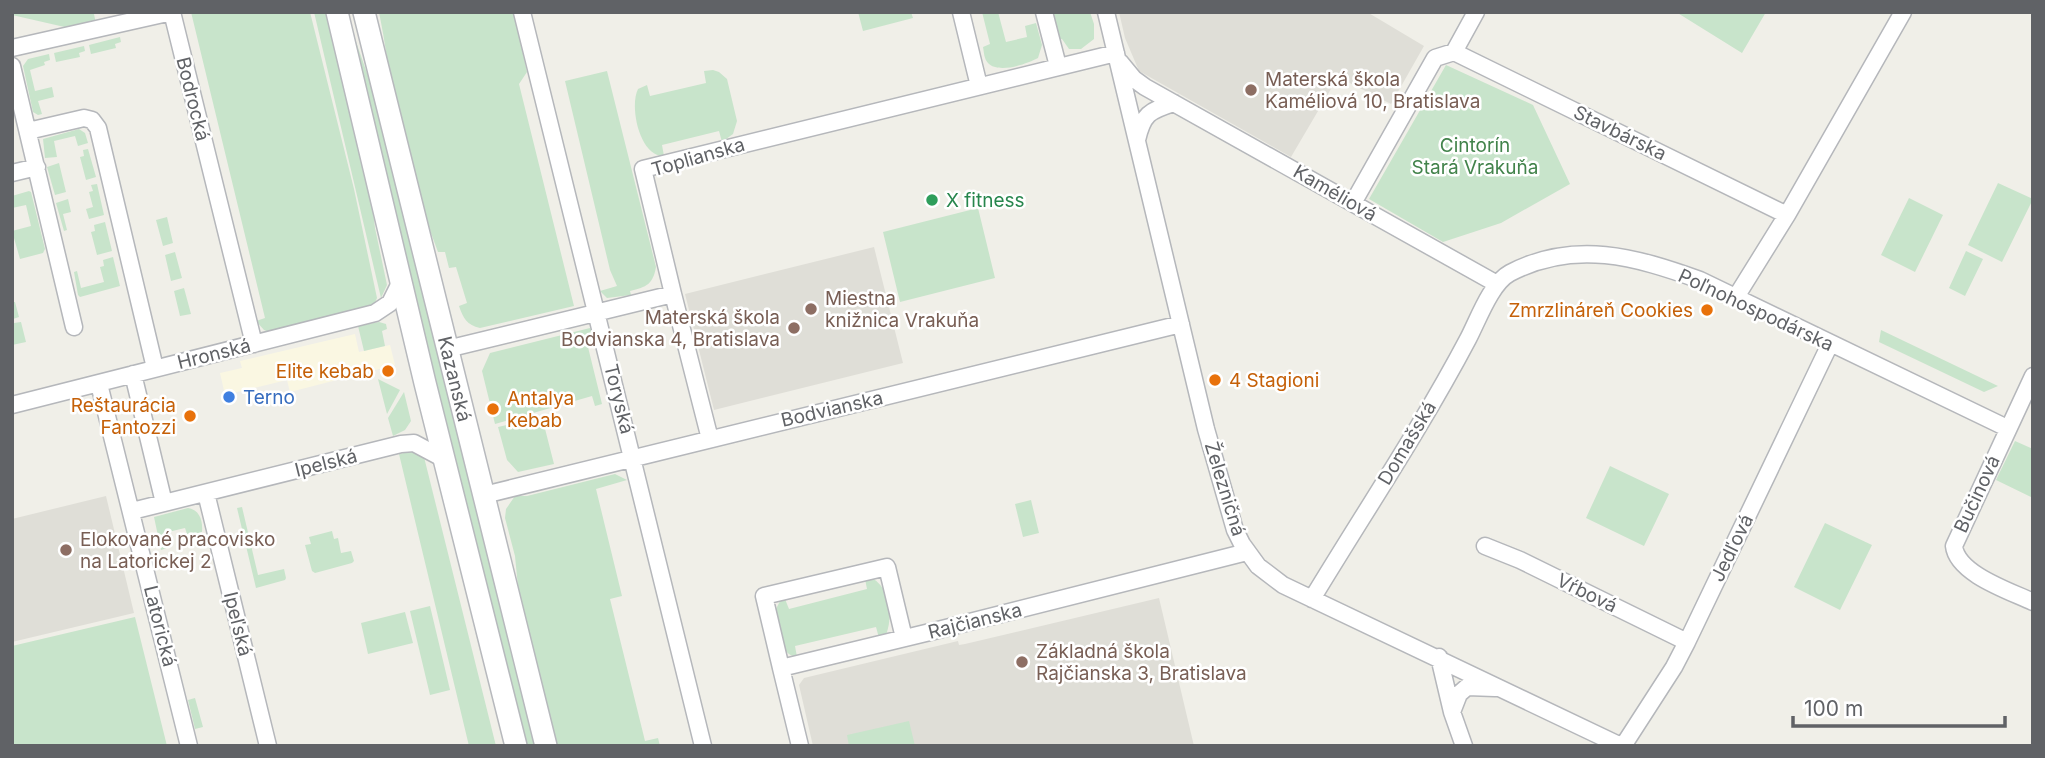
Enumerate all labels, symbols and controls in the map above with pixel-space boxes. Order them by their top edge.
street label: Bodrocká [171,55,215,143]
place label: Materská škola Kaméliová 10, Bratislava [1265,68,1480,113]
marker: Materská škola Kaméliová 10, Bratislava [1243,82,1259,98]
street label: Stavbárska [1570,101,1670,165]
street label: Toplianska [649,133,747,181]
park label: Cintorín Stará Vrakuňa [1412,134,1538,179]
street label: Kaméliová [1289,160,1381,226]
place label: X fitness [946,189,1025,212]
marker: X fitness [924,192,940,208]
street label: Poľnohospodárska [1675,264,1837,356]
place label: Miestna knižnica Vrakuňa [825,287,979,332]
place label: Zmrzlináreň Cookies [1508,299,1693,322]
marker: Miestna knižnica Vrakuňa [803,301,819,317]
marker: Zmrzlináreň Cookies [1699,302,1715,318]
place label: Materská škola Bodvianska 4, Bratislava [561,306,780,351]
marker: Materská škola Bodvianska 4, Bratislava [786,320,802,336]
street label: Hronská [175,334,253,374]
street label: Kazanská [433,334,477,424]
place label: Elite kebab [276,360,374,383]
street label: Toryská [599,362,639,436]
marker: Elite kebab [380,363,396,379]
place label: 4 Stagioni [1229,369,1319,392]
marker: 4 Stagioni [1207,372,1223,388]
place label: Terno [243,386,295,409]
street label: Bodvianska [779,386,885,432]
place label: Antalya kebab [507,387,574,432]
marker: Terno [221,389,237,405]
place label: Reštaurácia Fantozzi [71,394,176,439]
street label: Domašská [1373,397,1441,489]
marker: Antalya kebab [485,401,501,417]
marker: Reštaurácia Fantozzi [182,408,198,424]
street label: Železničná [1200,439,1250,539]
street label: Ipelská [292,444,360,482]
street label: Bučinová [1949,452,2005,536]
street label: Jedľová [1706,510,1758,586]
place label: Elokované pracovisko na Latorickej 2 [80,528,275,573]
marker: Elokované pracovisko na Latorickej 2 [58,542,74,558]
street label: Vŕbová [1553,569,1621,617]
street label: Latorická [139,583,181,669]
street label: Ipeľská [219,589,257,659]
street label: Rajčianska [926,598,1024,644]
place label: Základná škola Rajčianska 3, Bratislava [1036,640,1247,685]
marker: Základná škola Rajčianska 3, Bratislava [1014,654,1030,670]
scale bar [1793,684,2005,728]
text: 100 m [1804,696,1863,721]

